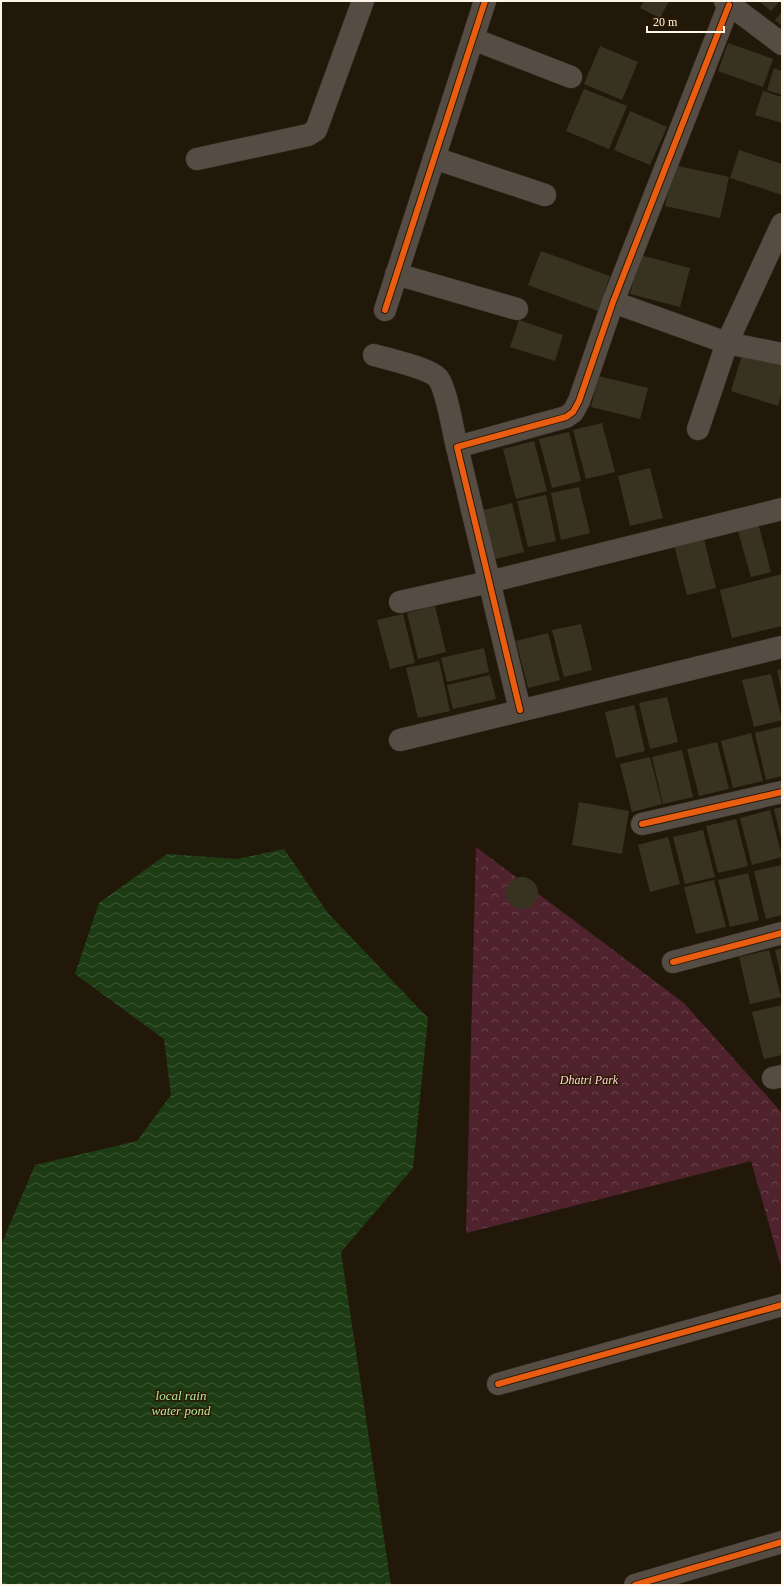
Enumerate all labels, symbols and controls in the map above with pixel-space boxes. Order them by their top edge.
scale bar [647,8,724,34]
text: 20 m [653,15,678,29]
park label: Dhatri Park [559,1073,619,1087]
water label: local rain water pond [152,1388,211,1418]

